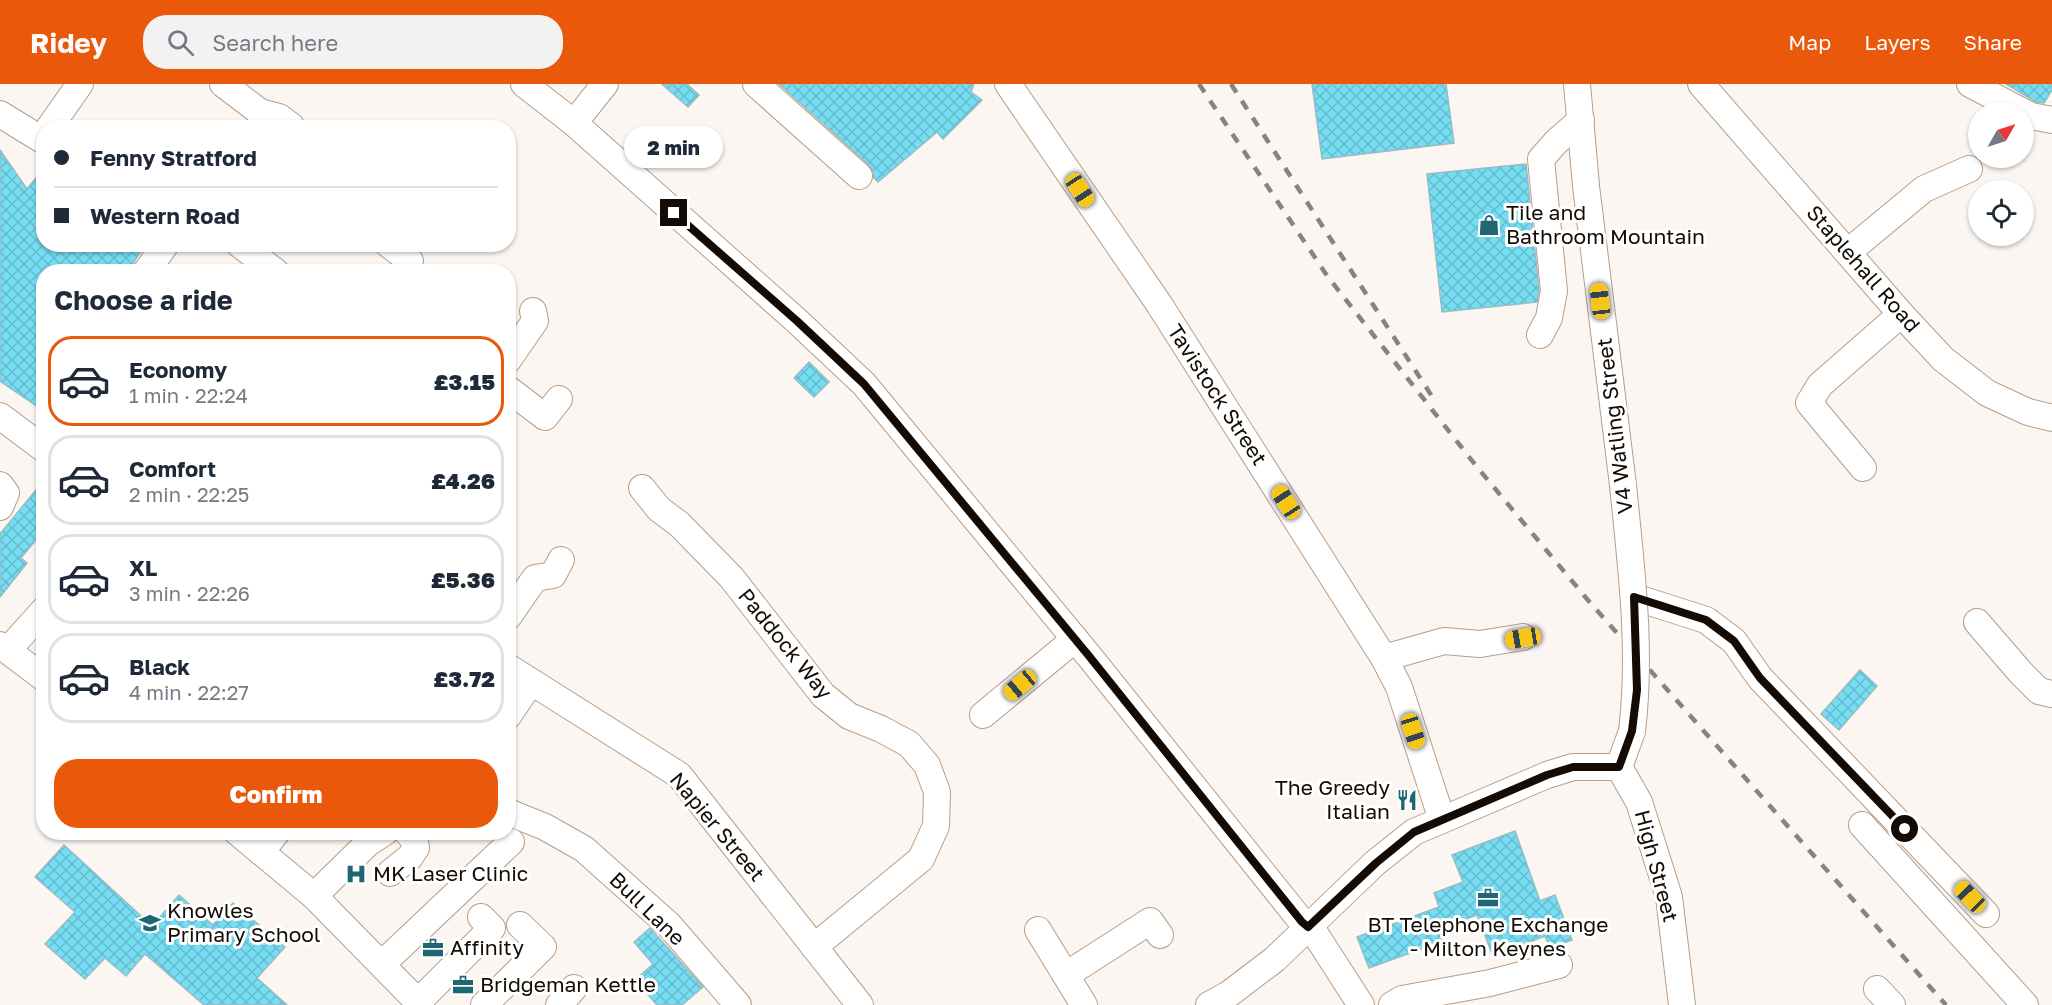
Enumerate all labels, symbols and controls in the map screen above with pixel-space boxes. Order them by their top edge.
search box [143,15,563,69]
text: Ridey [30,26,107,59]
icon: search [164,26,197,59]
text: Search here [212,29,338,56]
text: Map [1788,29,1831,55]
text: Layers [1864,29,1931,55]
text: Share [1964,29,2022,55]
north arrow [1968,102,2034,168]
map controls [1968,102,2034,246]
callout: 2 min [624,126,724,168]
text: 2 min [647,135,700,159]
text: Fenny Stratford [90,144,257,171]
car [1063,170,1097,210]
button: locate [1968,180,2034,246]
route end [660,199,687,226]
place label: Tile and Bathroom Mountain [1506,199,1705,249]
street label: Staplehall Road [1802,200,1926,337]
text: Western Road [90,202,240,229]
shop icon: Tile and Bathroom Mountain [1477,213,1501,237]
car [1589,282,1611,320]
text: Choose a ride [54,284,233,316]
street label: Tavistock Street [1163,319,1273,470]
street label: V4 Watling Street [1590,337,1638,516]
icon: car [57,354,111,408]
text: Economy [129,356,227,383]
text: £3.15 [434,368,495,395]
text: 1 min · 22:24 [129,383,248,407]
icon: car [57,453,111,507]
text: Comfort [129,455,216,482]
text: £4.26 [431,467,495,494]
text: 2 min · 22:25 [129,482,249,506]
car [1269,482,1303,522]
icon: car [57,552,111,606]
text: XL [129,554,157,581]
text: £5.36 [431,566,495,593]
text: 3 min · 22:26 [129,581,250,605]
street label: Paddock Way [733,583,838,704]
car [1504,626,1542,650]
icon: car [57,651,111,705]
text: Black [129,653,190,680]
text: £3.72 [434,665,495,692]
car [1000,667,1040,703]
text: 4 min · 22:27 [129,680,249,704]
car [1399,711,1427,751]
button: Confirm [54,759,498,828]
street label: Napier Street [665,767,771,886]
place label: The Greedy Italian [1275,774,1390,824]
restaurant icon: The Greedy Italian [1395,788,1419,812]
street label: High Street [1630,807,1684,925]
route start [1891,815,1918,842]
place label: MK Laser Clinic [373,860,528,886]
hospital icon: MK Laser Clinic [344,862,368,886]
street label: Bull Lane [605,866,691,950]
car [1951,878,1989,916]
office icon: BT Telephone Exchange - Milton Keynes [1476,886,1500,910]
place label: Knowles Primary School [167,897,321,947]
school or university icon: Knowles Primary School [138,911,162,935]
place label: BT Telephone Exchange - Milton Keynes [1368,911,1608,961]
place label: Affinity [450,934,524,960]
office icon: Affinity [421,936,445,960]
place label: Bridgeman Kettle [480,971,656,997]
office icon: Bridgeman Kettle [451,973,475,997]

